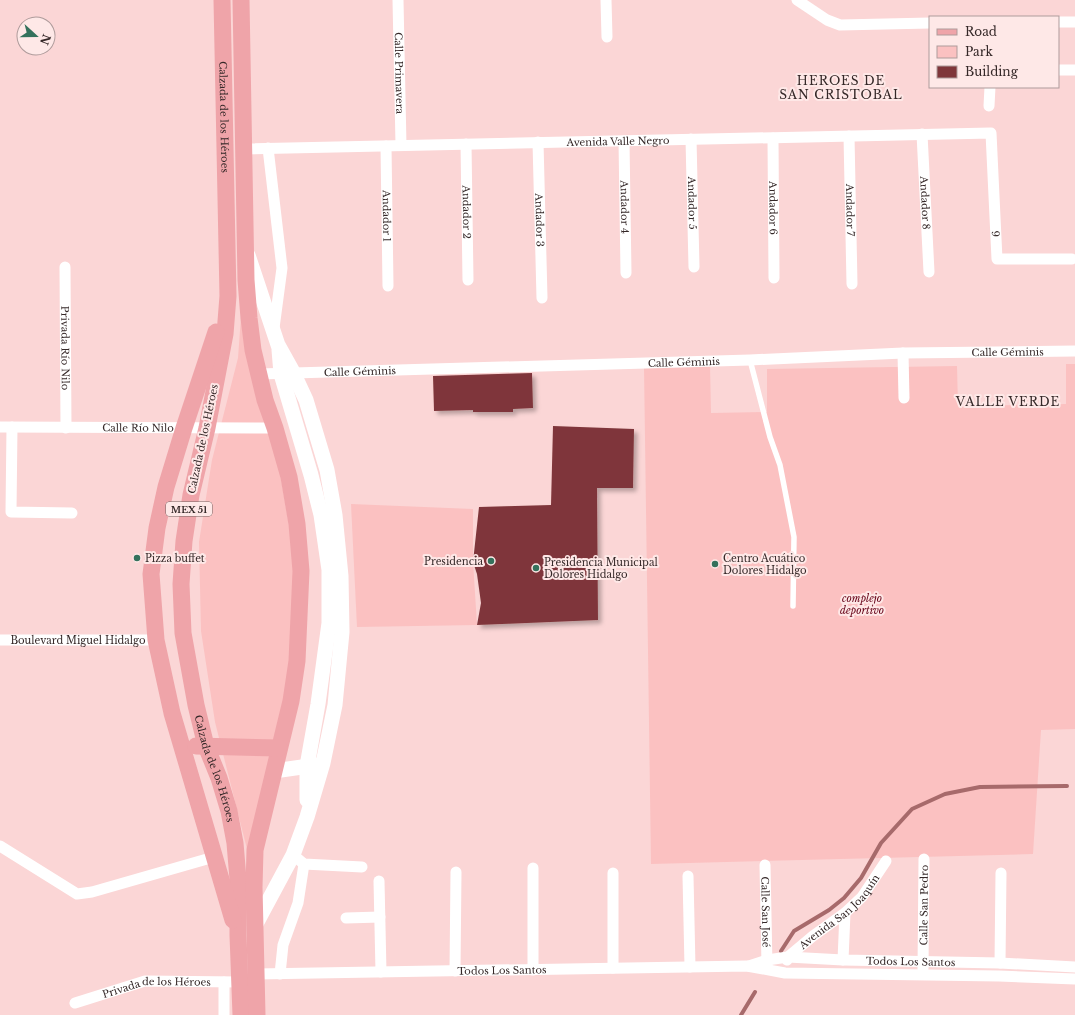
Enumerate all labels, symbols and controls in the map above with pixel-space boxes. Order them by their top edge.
north arrow [16,16,56,56]
legend [929,16,1059,88]
text: Road [965,24,997,39]
text: N [37,32,54,48]
street label: Calle Primavera [392,32,407,114]
text: Park [965,44,993,59]
street label: Calzada de los Héroes [217,61,232,173]
text: Building [965,64,1019,79]
district label: HEROES DE SAN CRISTOBAL [779,73,903,102]
street label: Avenida Valle Negro [565,133,670,149]
street label: Andador 5 [685,175,700,230]
street label: Andador 8 [918,175,933,230]
street label: Andador 4 [618,179,632,234]
street label: Andador 6 [767,180,780,235]
street label: Andador 7 [843,183,858,237]
street label: Andador 2 [460,184,474,239]
street label: Andador 1 [380,189,394,242]
street label: Andador 3 [533,192,547,247]
street label: 9 [989,230,1002,237]
street label: Privada Río Nilo [59,306,72,391]
street label: Calle Géminis [971,345,1044,359]
street label: Calle Géminis [648,354,721,369]
street label: Calle Géminis [324,364,397,379]
street label: Calzada de los Héroes [185,383,221,495]
district label: VALLE VERDE [955,394,1060,409]
street label: Calle Río Nilo [102,421,174,434]
road number: MEX 51 [166,502,212,516]
place label: Pizza buffet [145,552,205,565]
place label: Centro Acuático Dolores Hidalgo [723,552,807,577]
marker: Pizza buffet [132,553,142,563]
place label: Presidencia [424,555,483,568]
marker: Presidencia [486,556,496,566]
place label: Presidencia Municipal Dolores Hidalgo [544,556,658,581]
marker: Centro Acuático Dolores Hidalgo [710,559,720,569]
marker: Presidencia Municipal Dolores Hidalgo [531,563,541,573]
park label: complejo deportivo [840,592,884,617]
street label: Boulevard Miguel Hidalgo [10,634,146,647]
street label: Calzada de los Héroes [192,714,238,824]
street label: Calle San Pedro [917,864,930,945]
street label: Avenida San Joaquín [795,872,882,952]
street label: Calle San José [759,876,773,948]
street label: Todos Los Santos [866,954,956,969]
street label: Todos Los Santos [457,963,547,977]
street label: Privada de los Héroes [101,974,211,1001]

